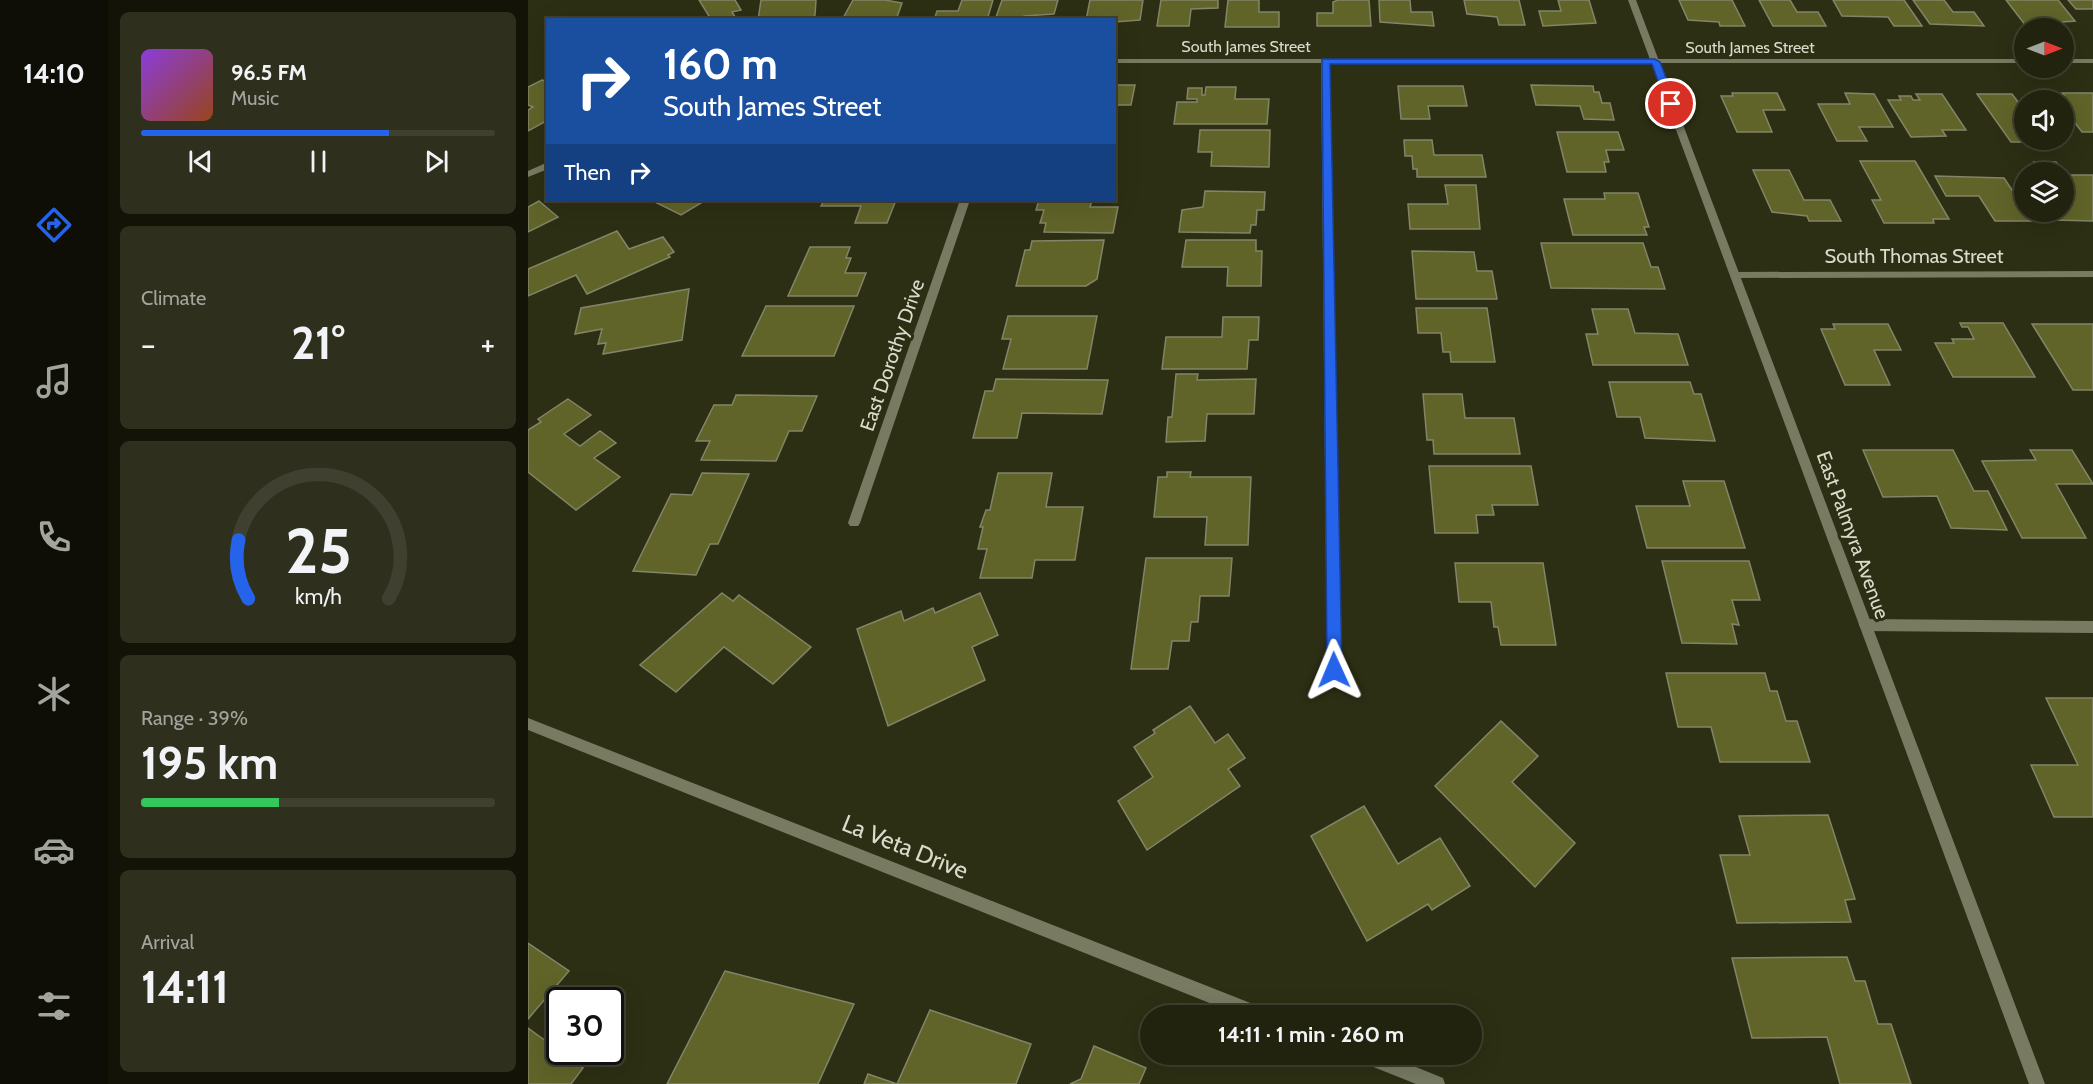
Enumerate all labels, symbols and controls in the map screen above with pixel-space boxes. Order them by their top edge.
north arrow [2014,18,2074,78]
map controls [2014,18,2074,222]
street label: South James Street [1181,37,1311,56]
text: 160 m [663,38,778,90]
street label: South James Street [1685,38,1815,57]
icon: right [564,42,642,120]
text: 14:10 [23,57,85,90]
text: 96.5 FM [231,59,307,86]
pin [1645,78,1696,129]
text: Music [231,86,279,110]
icon: arrive [1654,87,1687,120]
text: South James Street [663,90,881,123]
button: sound [2014,90,2074,150]
icon: previous [184,145,217,178]
icon: pause [302,145,335,178]
icon: next [420,145,453,178]
icon: right [623,156,656,189]
text: Then [564,159,611,186]
button: layers [2014,162,2074,222]
icon: directions [33,204,75,246]
street label: South Thomas Street [1825,244,2004,268]
street label: East Dorothy Drive [855,276,929,434]
text: Climate [141,286,206,310]
text: 21° [291,316,345,370]
text: − [141,324,156,364]
text: + [480,324,495,364]
icon: music [33,360,75,402]
street label: East Palmyra Avenue [1811,448,1895,622]
text: 25 [285,513,351,589]
icon: phone [33,516,75,558]
text: km/h [295,583,341,609]
position arrow [1302,638,1366,702]
icon: climate [33,673,75,715]
text: Range · 39% [141,706,248,730]
text: 195 km [141,736,278,790]
street label: La Veta Drive [838,808,972,885]
icon: car [33,829,75,871]
text: Arrival [141,930,194,954]
text: 14:11 [141,960,229,1014]
icon: filters [33,985,75,1027]
speed limit sign: 30 [546,987,624,1065]
text: 14:11 · 1 min · 260 m [1218,1021,1404,1048]

